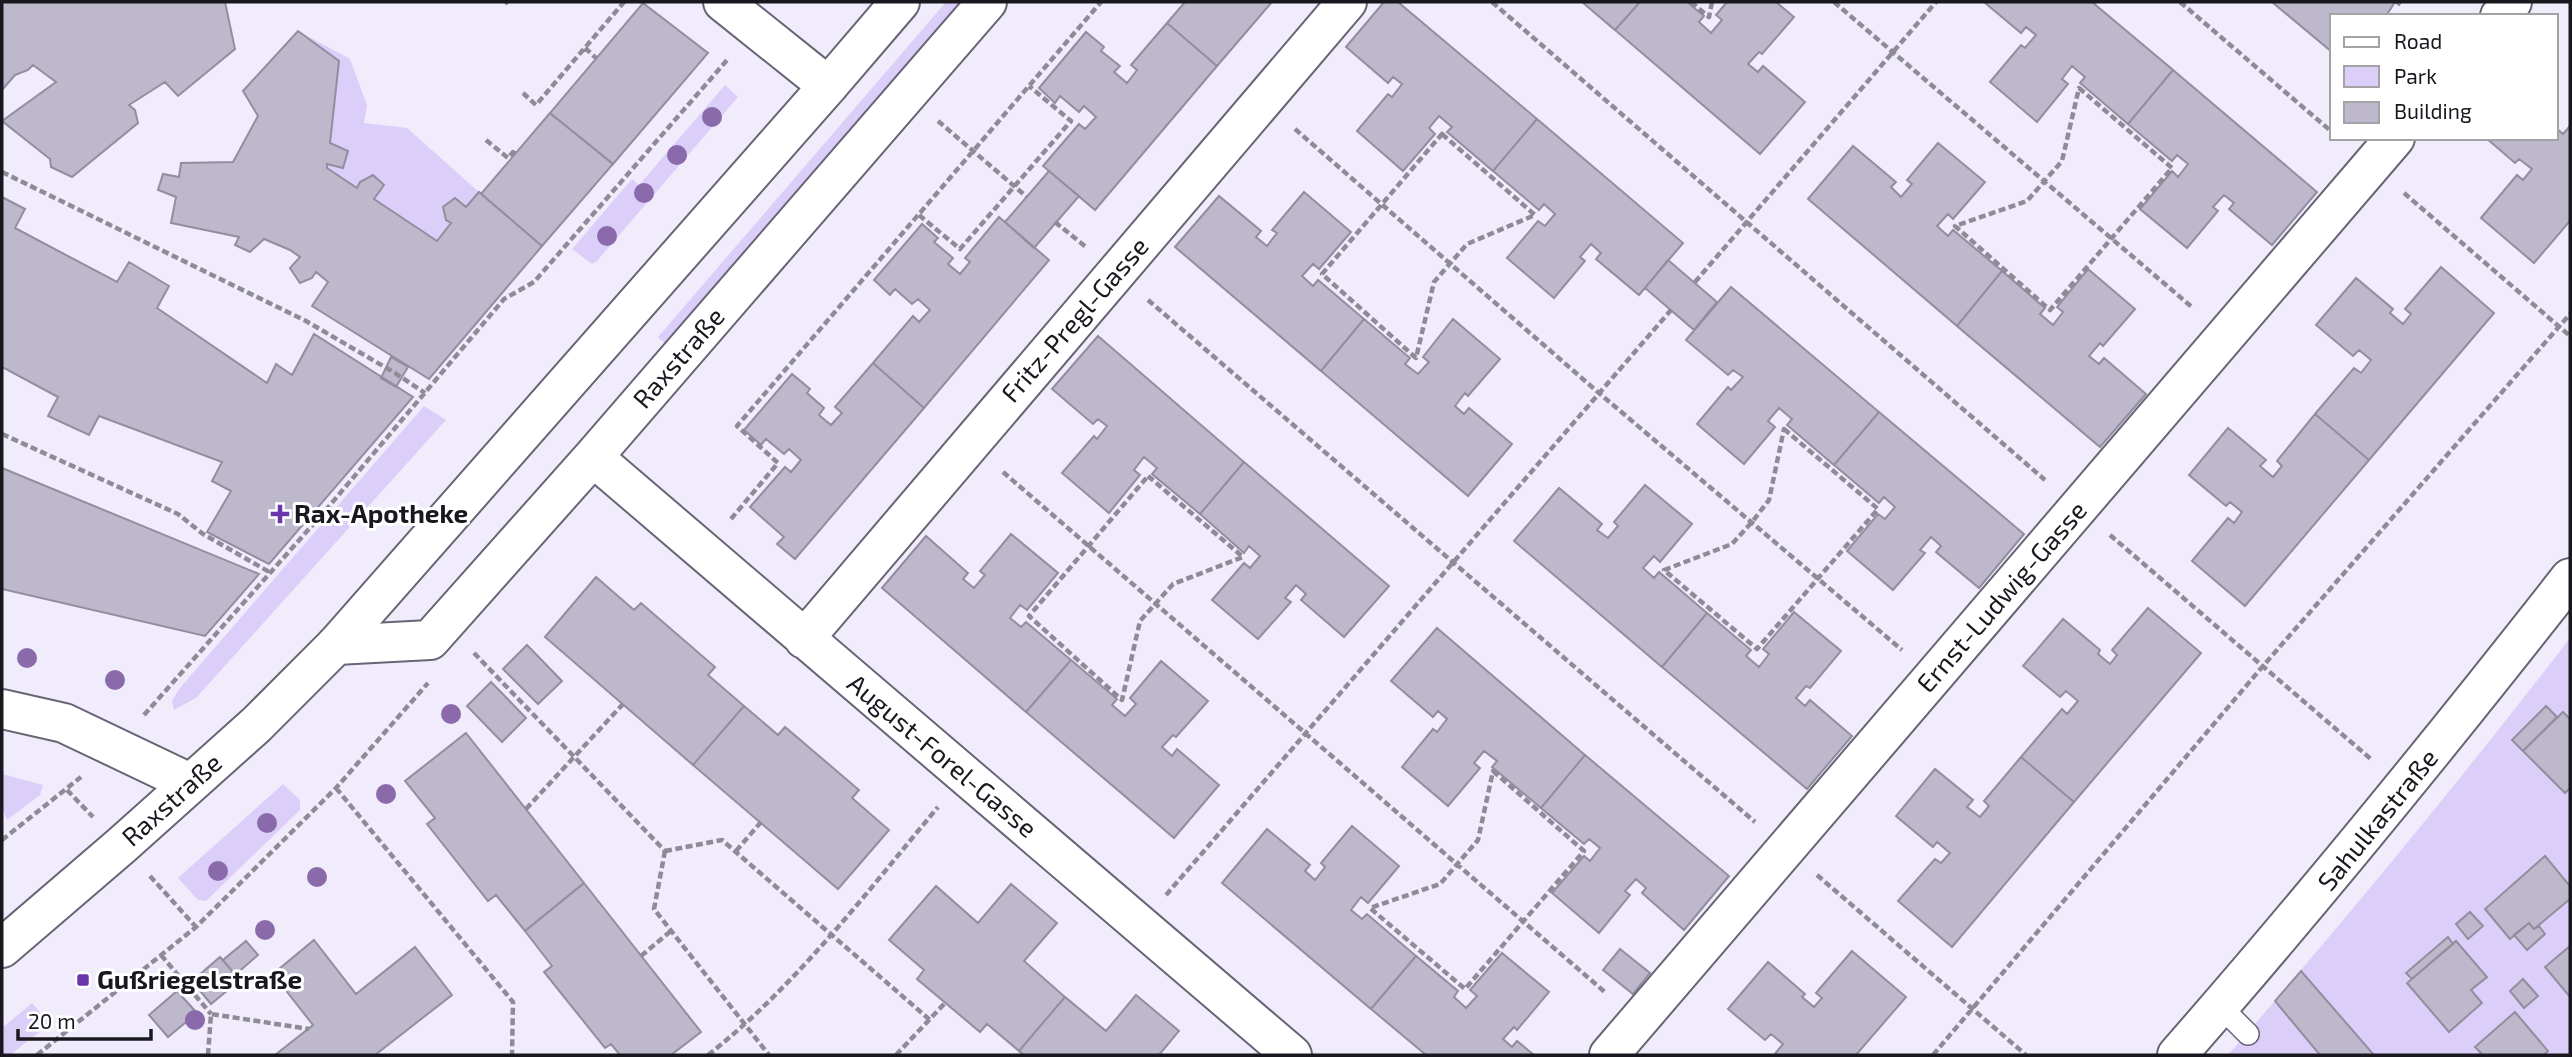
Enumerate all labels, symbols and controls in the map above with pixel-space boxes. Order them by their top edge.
legend [2330,14,2558,140]
text: Road [2394,28,2442,53]
text: Park [2394,63,2437,88]
text: Building [2394,98,2472,123]
street label: Fritz-Pregl-Gasse [994,230,1154,408]
street label: Raxstraße [626,300,730,414]
street label: Ernst-Ludwig-Gasse [1909,494,2092,698]
place label: Rax-Apotheke [294,497,468,528]
marker: Rax-Apotheke [272,506,288,522]
street label: August-Forel-Gasse [842,667,1044,843]
street label: Sahulkastraße [2310,742,2443,896]
street label: Raxstraße [115,746,227,852]
place label: Gußriegelstraße [97,963,302,994]
marker: Gußriegelstraße [75,972,91,988]
scale bar [18,998,150,1042]
text: 20 m [28,1008,76,1033]

